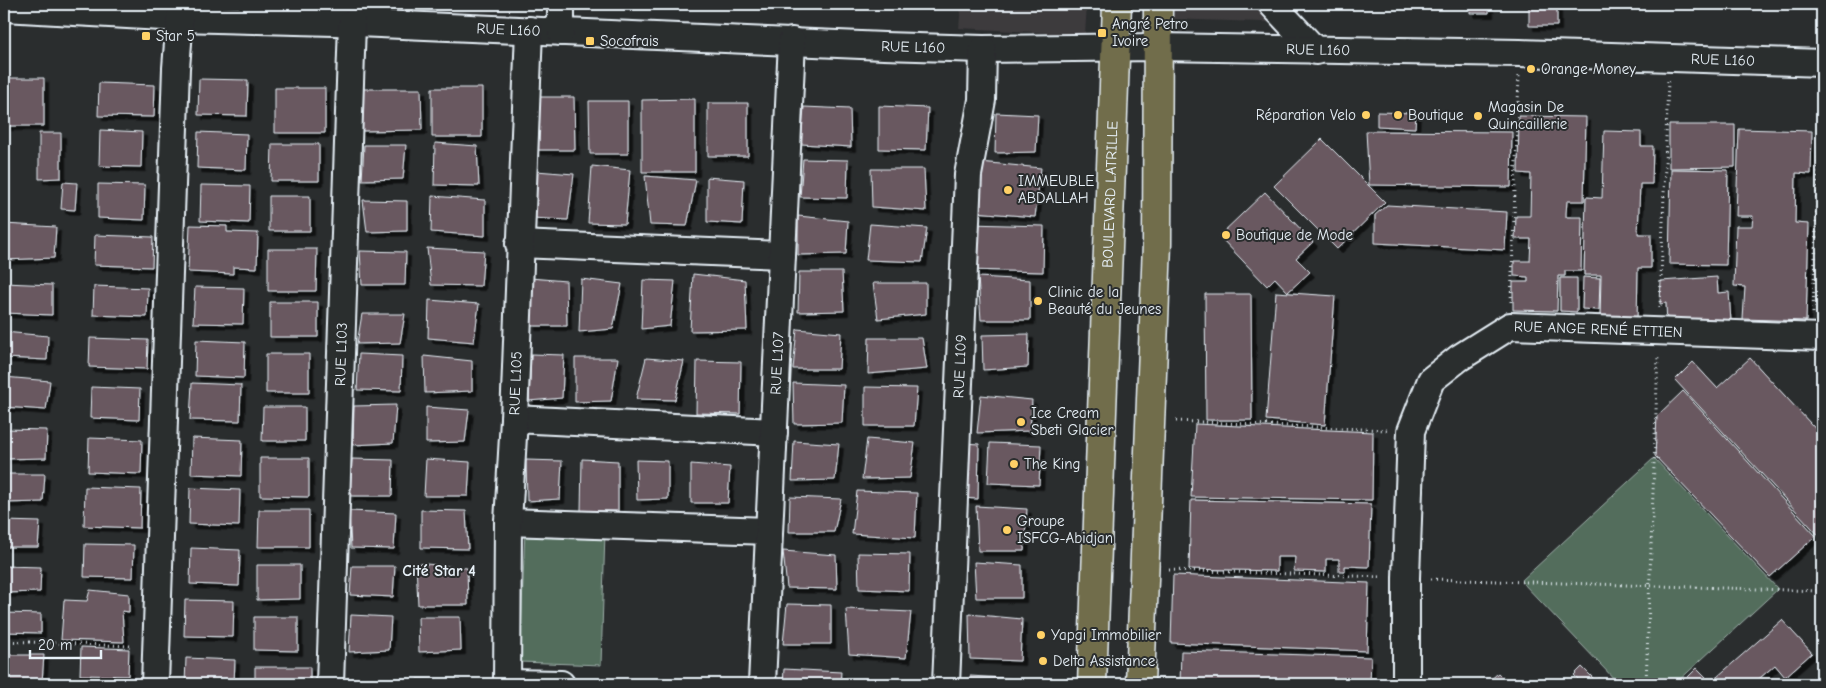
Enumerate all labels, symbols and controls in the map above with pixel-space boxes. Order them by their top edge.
place label: Angré Petro Ivoire [1112,15,1188,50]
street label: RUE L160 [476,19,541,40]
place label: Star 5 [156,27,195,45]
marker: Angré Petro Ivoire [1096,27,1108,39]
marker: Star 5 [140,30,152,42]
place label: Socofrais [600,32,659,50]
marker: Socofrais [584,35,596,47]
street label: RUE L160 [881,37,945,57]
street label: RUE L160 [1286,40,1350,59]
street label: RUE L160 [1691,50,1755,70]
place label: Orange Money [1541,60,1636,78]
marker: Orange Money [1525,63,1537,75]
place label: Magasin De Quincaillerie [1488,98,1568,133]
place label: Réparation Velo [1256,106,1356,124]
place label: Boutique [1408,106,1464,124]
marker: Réparation Velo [1360,109,1372,121]
marker: Boutique [1392,109,1404,121]
marker: Magasin De Quincaillerie [1472,110,1484,122]
street label: BOULEVARD LATRILLE [1098,121,1122,268]
place label: IMMEUBLE ABDALLAH [1018,172,1094,207]
marker: IMMEUBLE ABDALLAH [1002,184,1014,196]
place label: Boutique de Mode [1236,226,1353,244]
marker: Boutique de Mode [1220,229,1232,241]
place label: Clinic de la Beauté du Jeunes [1048,283,1161,318]
marker: Clinic de la Beauté du Jeunes [1032,295,1044,307]
street label: RUE ANGE RENÉ ETTIEN [1514,317,1683,341]
street label: RUE L103 [331,322,351,386]
street label: RUE L107 [766,331,787,395]
street label: RUE L109 [949,334,970,399]
street label: RUE L105 [505,351,526,416]
place label: Ice Cream Sbeti Glacier [1031,404,1113,439]
marker: Ice Cream Sbeti Glacier [1015,416,1027,428]
place label: The King [1024,455,1080,473]
marker: The King [1008,458,1020,470]
place label: Groupe ISFCG-Abidjan [1017,512,1113,547]
marker: Groupe ISFCG-Abidjan [1001,524,1013,536]
district label: Cité Star 4 [402,562,476,580]
place label: Yapgi Immobilier [1051,626,1161,644]
scale bar [30,628,101,660]
marker: Yapgi Immobilier [1035,629,1047,641]
text: 20 m [38,636,72,654]
place label: Delta Assistance [1053,652,1156,670]
marker: Delta Assistance [1037,655,1049,667]

